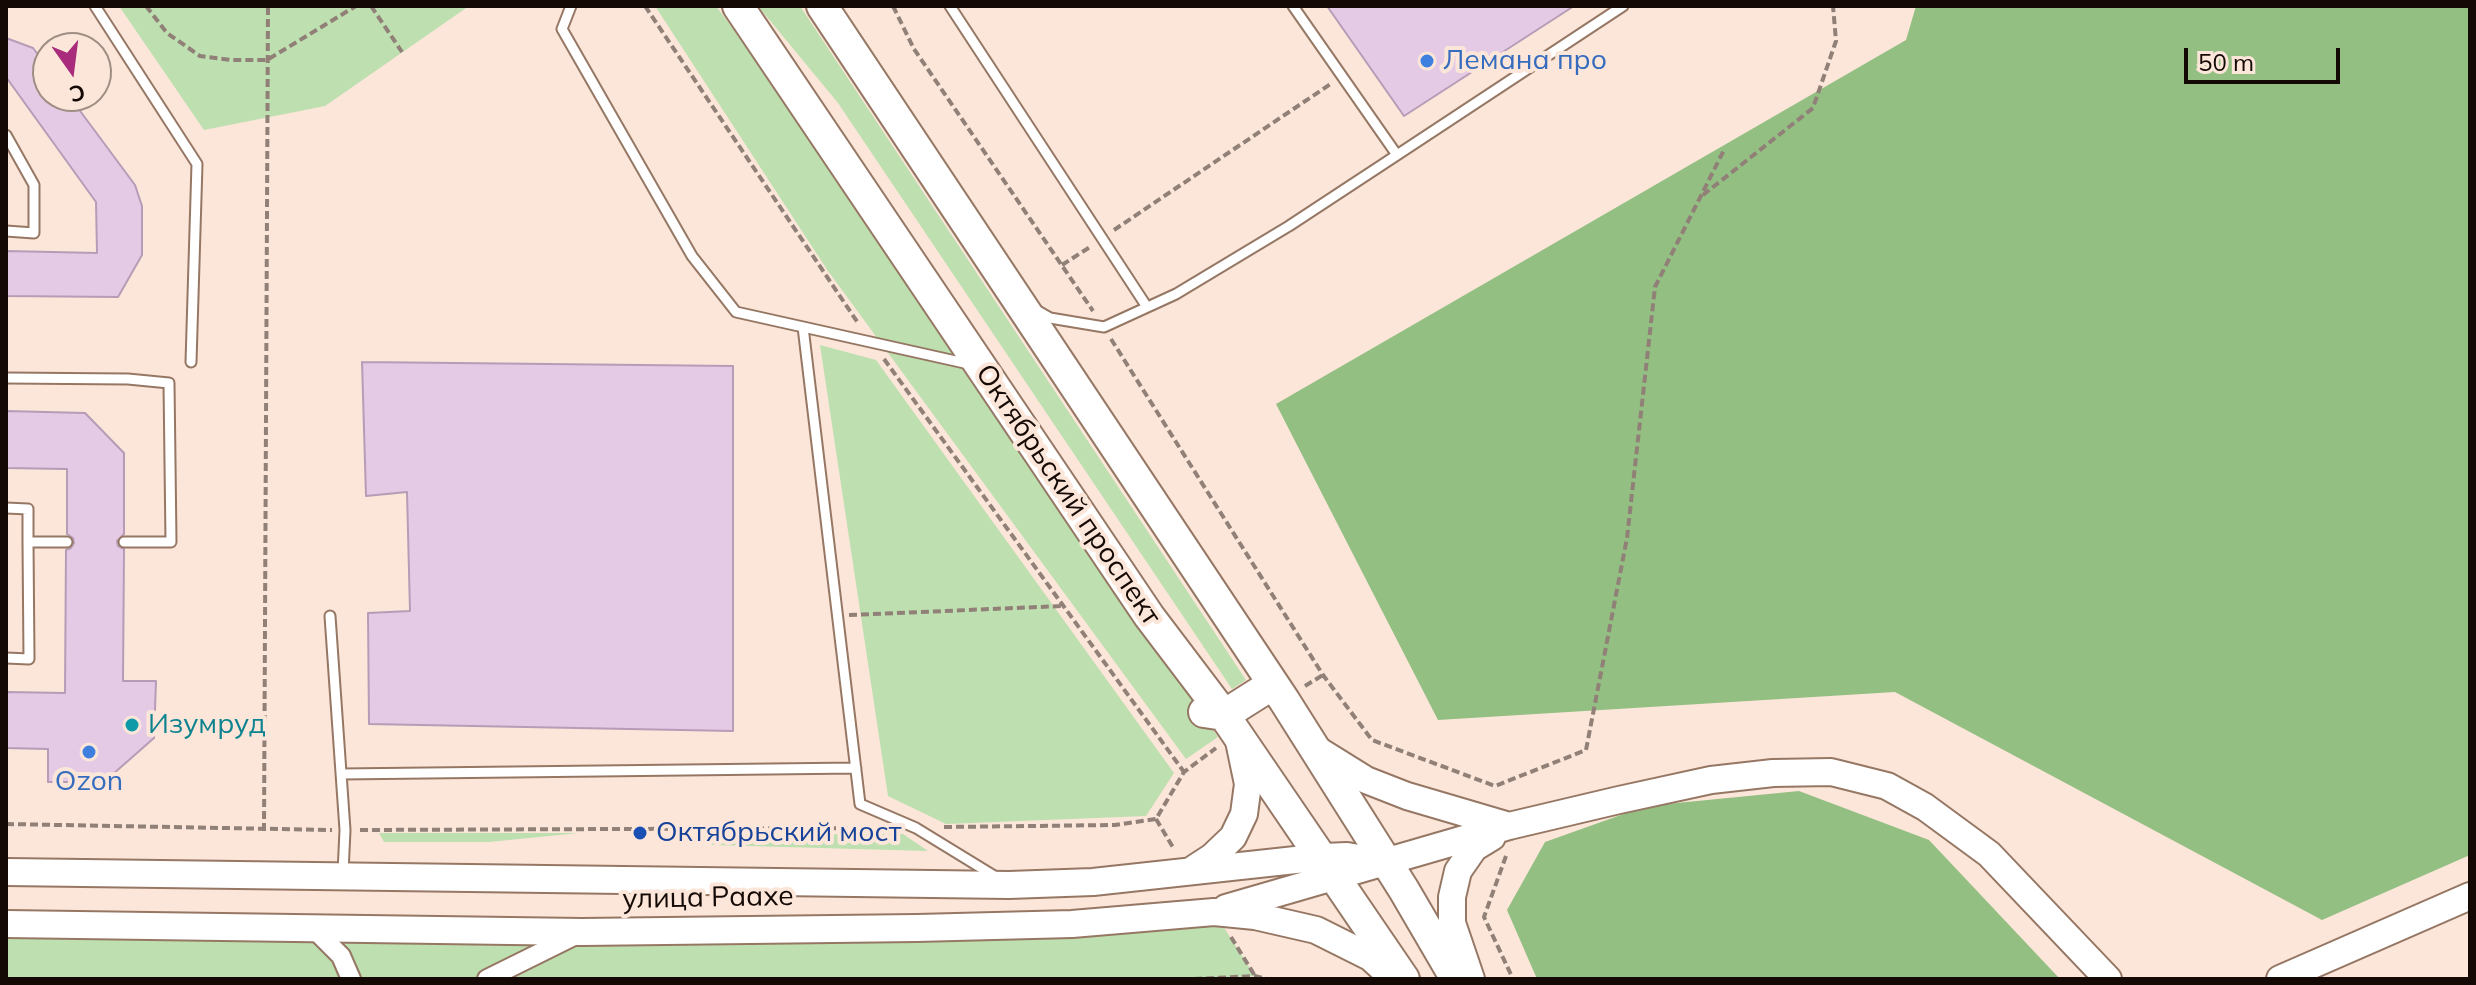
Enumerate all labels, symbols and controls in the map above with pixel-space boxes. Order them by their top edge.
north arrow [32,32,112,112]
scale bar [2188,32,2344,82]
place label: Лемана про [1443,44,1607,78]
text: 50 m [2198,47,2254,77]
marker: Лемана про [1418,52,1436,70]
text: С [67,78,88,109]
street label: Октябрьский проспект [968,358,1168,632]
place label: Изумруд [148,708,266,742]
marker: Изумруд [123,716,141,734]
marker: Ozon [80,743,98,761]
place label: Ozon [55,765,123,799]
place label: Октябрьский мост [656,816,901,850]
marker: Октябрьский мост [631,824,649,842]
street label: улица Раахе [622,880,794,916]

